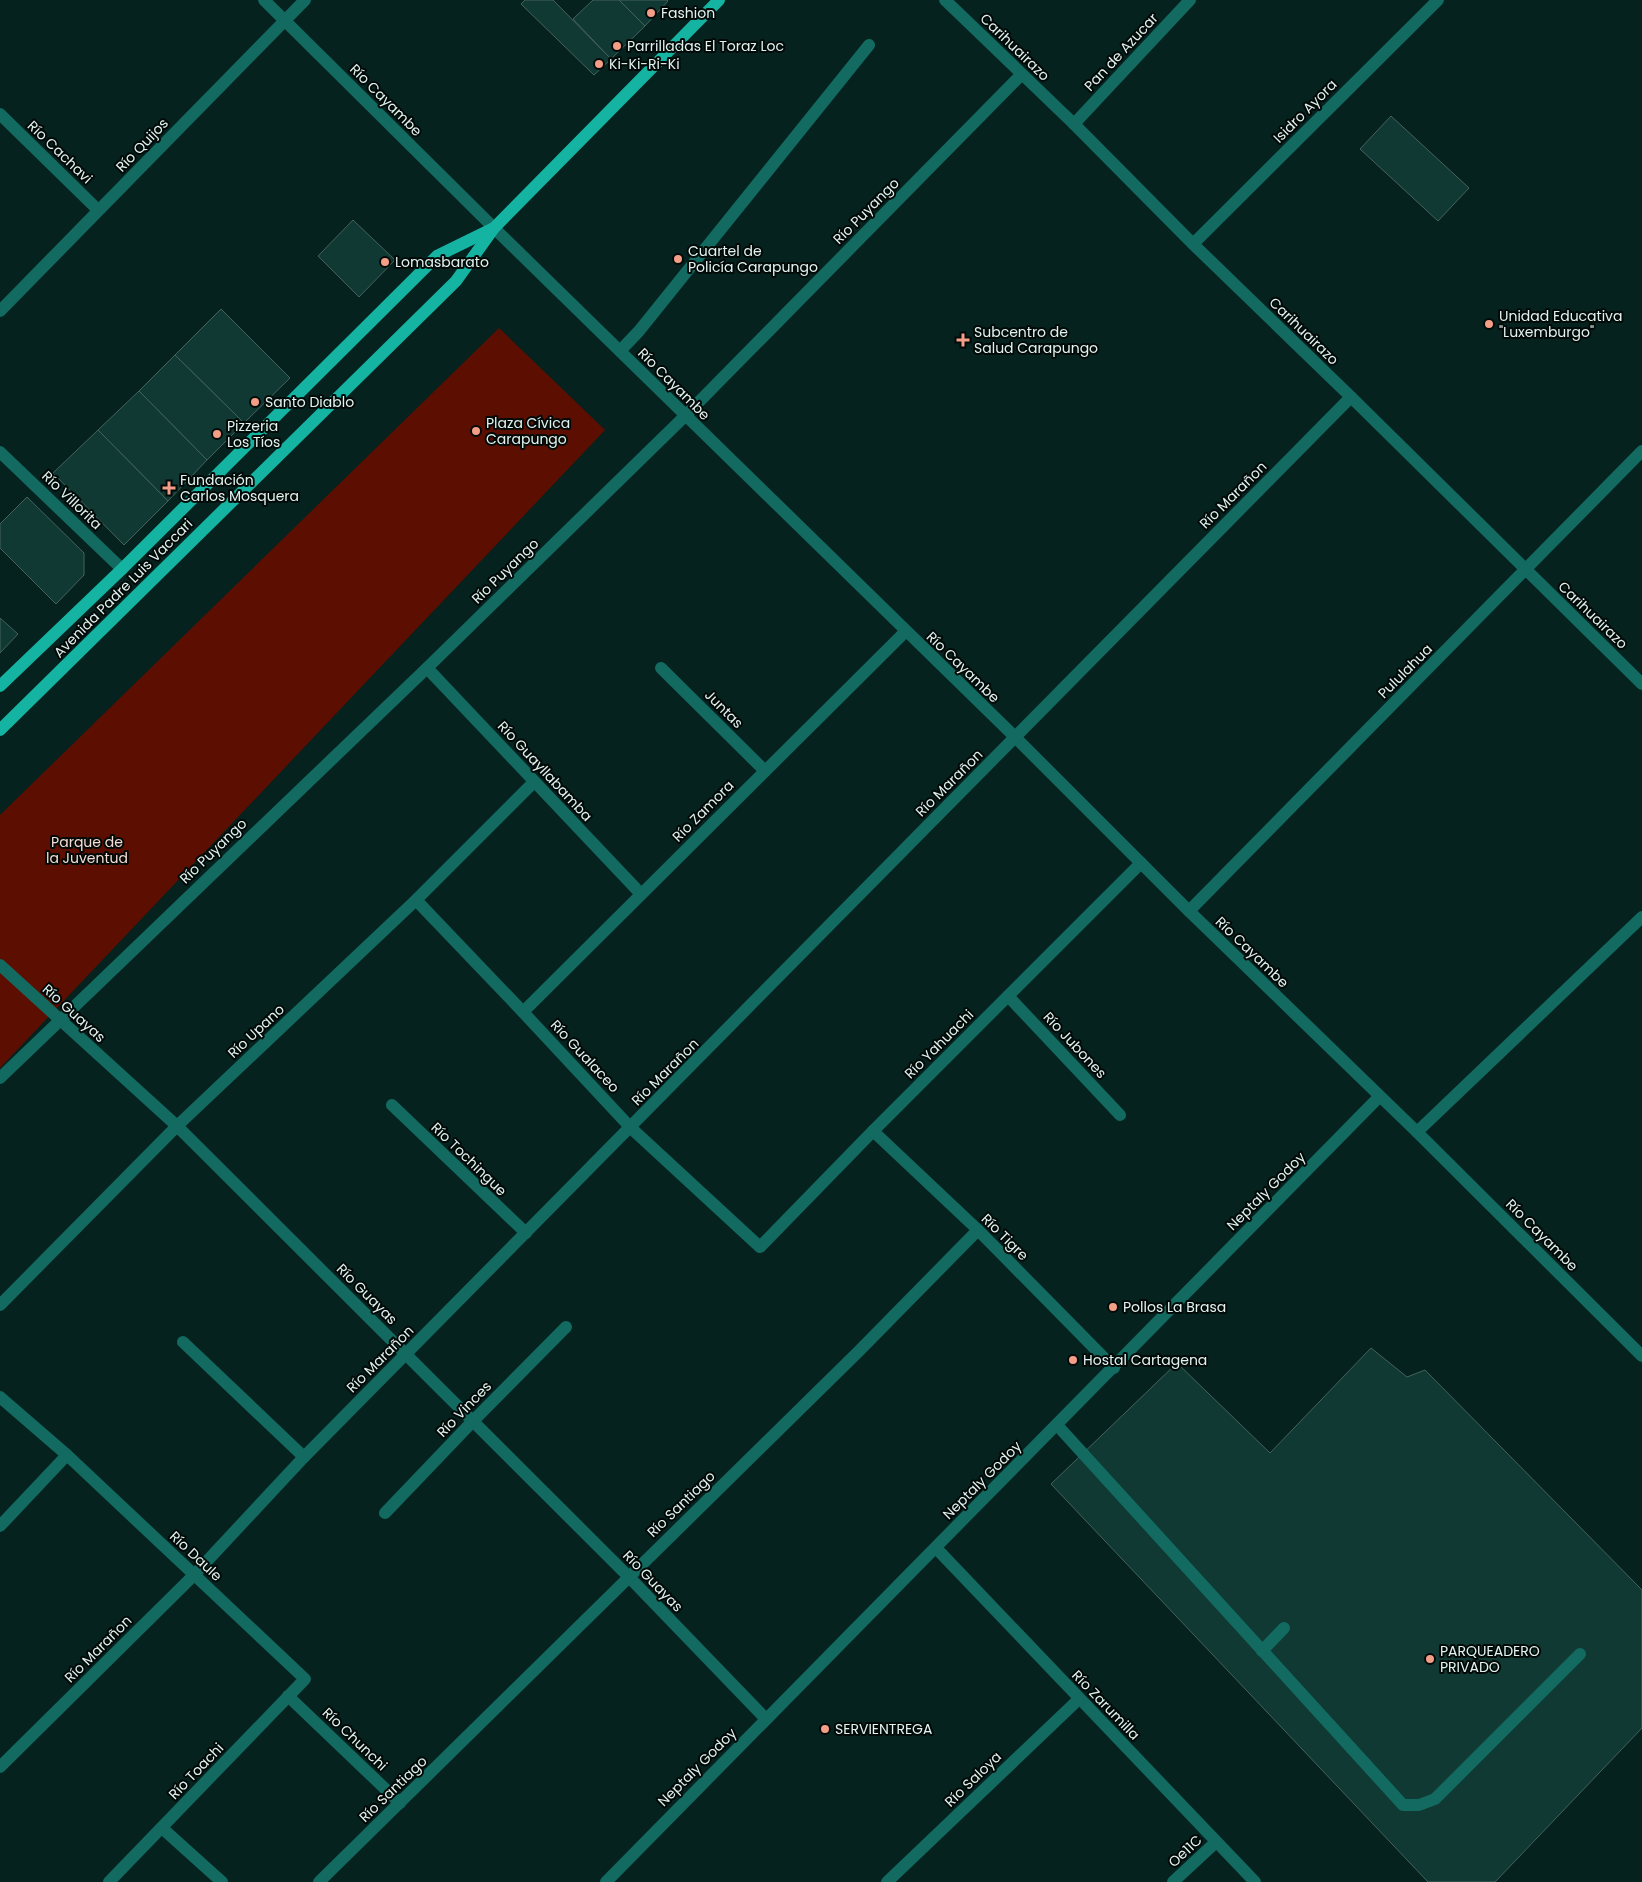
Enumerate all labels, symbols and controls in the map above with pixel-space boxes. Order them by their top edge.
place label: Fashion [661,3,715,23]
marker: Fashion [645,7,657,19]
street label: Carihuairazo [976,9,1054,85]
street label: Pan de Azucar [1080,9,1162,95]
place label: Parrilladas El Toraz Loc [627,36,784,56]
marker: Parrilladas El Toraz Loc [611,40,623,52]
place label: Ki-Ki-Ri-Ki [609,54,680,74]
marker: Ki-Ki-Ri-Ki [593,58,605,70]
street label: Río Cayambe [345,59,427,141]
street label: Isidro Ayora [1269,75,1341,147]
street label: Río Quijos [111,114,173,176]
street label: Río Cachavi [23,116,97,188]
street label: Río Puyango [828,173,904,249]
place label: Cuartel de Policía Carapungo [688,241,818,277]
place label: Lomasbarato [395,252,489,272]
marker: Cuartel de Policía Carapungo [672,253,684,265]
marker: Lomasbarato [379,256,391,268]
street label: Carihuairazo [1265,293,1343,369]
place label: Unidad Educativa "Luxemburgo" [1499,306,1622,342]
marker: Unidad Educativa "Luxemburgo" [1483,318,1495,330]
place label: Subcentro de Salud Carapungo [974,322,1098,358]
marker: Subcentro de Salud Carapungo [956,333,970,347]
street label: Río Cayambe [633,343,715,425]
place label: Santo Diablo [265,392,354,412]
marker: Santo Diablo [249,396,261,408]
place label: Plaza Cívica Carapungo [486,413,570,449]
place label: Pizzeria Los Tíos [227,416,280,452]
marker: Plaza Cívica Carapungo [470,425,482,437]
marker: Pizzeria Los Tíos [211,428,223,440]
street label: Río Marañon [1195,457,1271,533]
street label: Río Villorita [37,466,107,534]
place label: Fundación Carlos Mosquera [180,470,299,506]
marker: Fundación Carlos Mosquera [162,481,176,495]
street label: Avenida Padre Luis Vaccari [49,514,197,662]
street label: Río Puyango [467,534,543,608]
street label: Carihuairazo [1554,577,1632,653]
street label: Río Cayambe [922,627,1004,707]
street label: Pululahua [1373,639,1437,703]
street label: Juntas [700,685,748,733]
street label: Río Guayllabamba [493,716,597,826]
street label: Río Marañon [911,745,987,821]
street label: Río Zamora [668,776,738,846]
street label: Río Puyango [175,814,251,888]
park label: Parque de la Juventud [46,832,128,868]
street label: Río Cayambe [1211,912,1293,992]
street label: Río Guayas [38,979,110,1047]
street label: Río Upano [223,999,289,1063]
street label: Río Yahuachi [900,1005,978,1083]
street label: Río Jubones [1039,1007,1111,1083]
street label: Río Gualaceo [546,1015,624,1097]
street label: Río Marañon [627,1034,703,1110]
street label: Río Tochingue [427,1118,511,1201]
street label: Neptaly Godoy [1222,1147,1310,1235]
street label: Río Cayambe [1501,1194,1583,1276]
street label: Río Tigre [977,1209,1033,1265]
street label: Río Guayas [332,1259,402,1329]
place label: Pollos La Brasa [1123,1297,1226,1317]
marker: Pollos La Brasa [1107,1301,1119,1313]
street label: Río Marañon [342,1321,418,1397]
place label: Hostal Cartagena [1083,1350,1207,1370]
marker: Hostal Cartagena [1067,1354,1079,1366]
street label: Río Vinces [432,1377,496,1441]
street label: Neptaly Godoy [938,1436,1026,1524]
street label: Río Santiago [642,1466,720,1542]
street label: Río Daule [165,1526,227,1586]
street label: Río Guayas [618,1546,688,1616]
street label: Río Marañon [60,1611,136,1687]
place label: PARQUEADERO PRIVADO [1440,1641,1540,1677]
marker: PARQUEADERO PRIVADO [1424,1653,1436,1665]
street label: Río Zarumilla [1068,1666,1144,1744]
street label: Río Chunchi [318,1703,392,1775]
place label: SERVIENTREGA [835,1719,932,1739]
street label: Neptaly Godoy [653,1723,741,1811]
marker: SERVIENTREGA [819,1723,831,1735]
street label: Río Toachi [164,1738,228,1804]
street label: Río Saloya [940,1747,1006,1811]
street label: Río Santiago [354,1751,432,1827]
street label: Oe11C [1164,1830,1206,1872]

